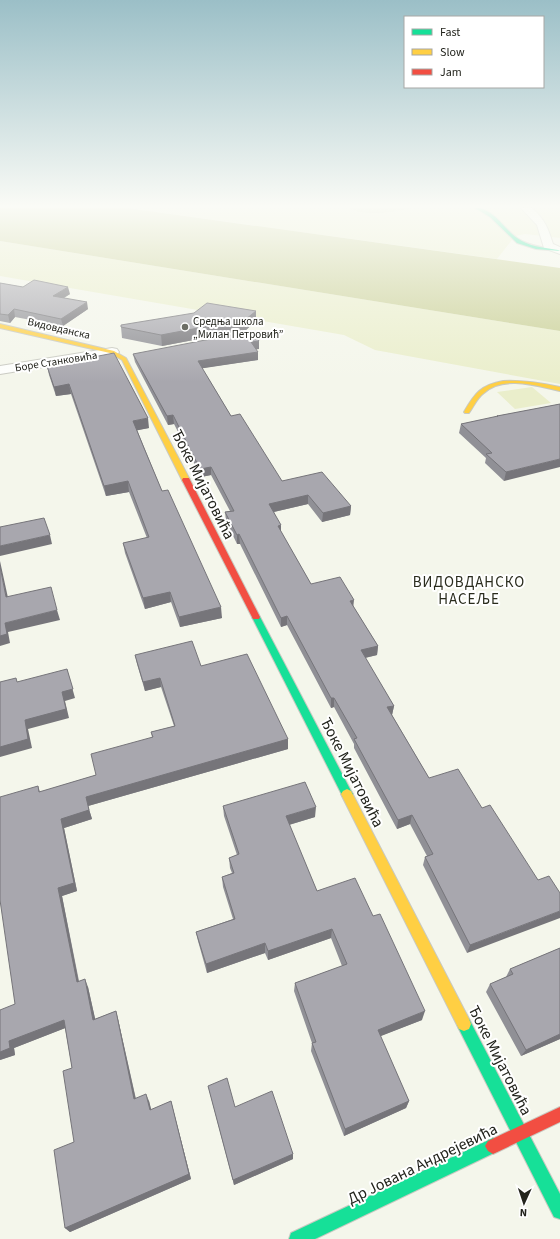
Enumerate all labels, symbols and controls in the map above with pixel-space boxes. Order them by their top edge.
legend [404,16,544,88]
text: Fast [440,24,460,41]
text: Slow [440,44,465,61]
text: Jam [440,64,462,81]
street label: Видовданска [26,314,92,343]
place label: Средња школа „Милан Петровић” [193,314,284,342]
marker: Средња школа „Милан Петровић” [180,322,190,332]
street label: Боре Станковића [14,348,98,375]
street label: Ђоке Мијатовића [166,426,240,543]
district label: ВИДОВДАНСКО НАСЕЉЕ [413,572,525,610]
street label: Ђоке Мијатовића [315,714,389,831]
street label: Ђоке Мијатовића [463,1002,537,1119]
street label: Др Јована Андрејевића [344,1118,501,1210]
north arrow [504,1183,544,1223]
text: N [519,1205,528,1220]

